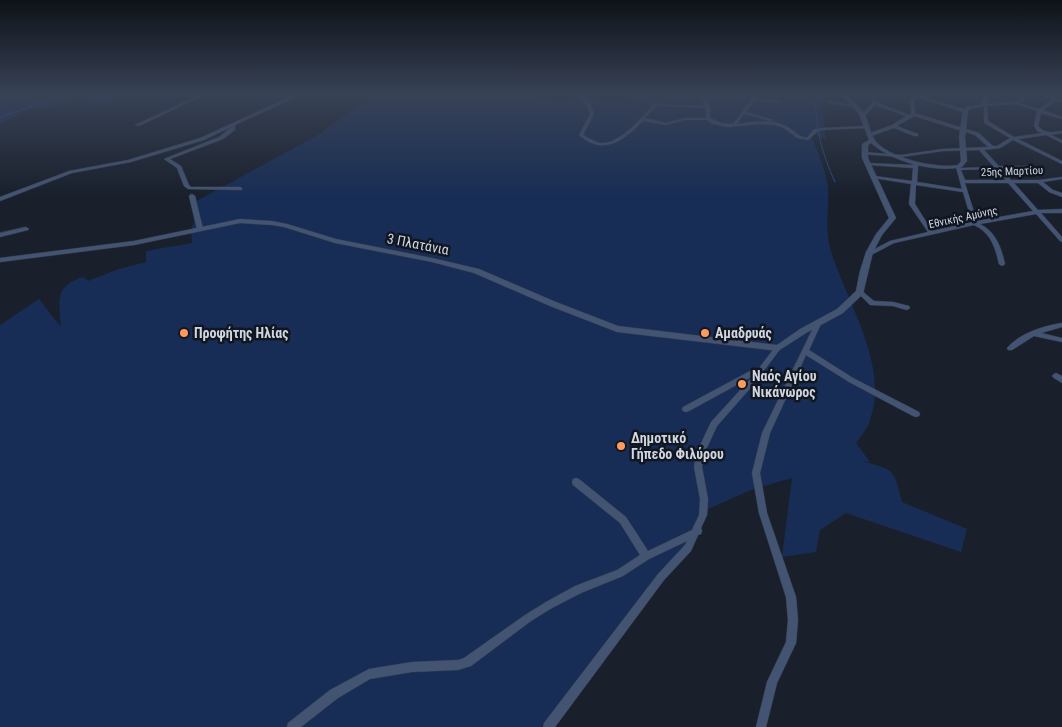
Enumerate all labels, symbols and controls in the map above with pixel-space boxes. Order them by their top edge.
street label: 25ης Μαρτίου [981,164,1043,179]
street label: Εθνικής Αμύνης [927,204,999,231]
street label: 3 Πλατάνια [386,230,450,258]
place label: Προφήτης Ηλίας [194,325,289,342]
place label: Αμαδρυάς [715,325,772,341]
marker: Προφήτης Ηλίας [178,327,190,339]
marker: Αμαδρυάς [699,327,711,339]
place label: Ναός Αγίου Νικάνωρος [752,368,817,400]
marker: Ναός Αγίου Νικάνωρος [736,378,748,390]
place label: Δημοτικό Γήπεδο Φιλύρου [631,430,724,462]
marker: Δημοτικό Γήπεδο Φιλύρου [615,440,627,452]

